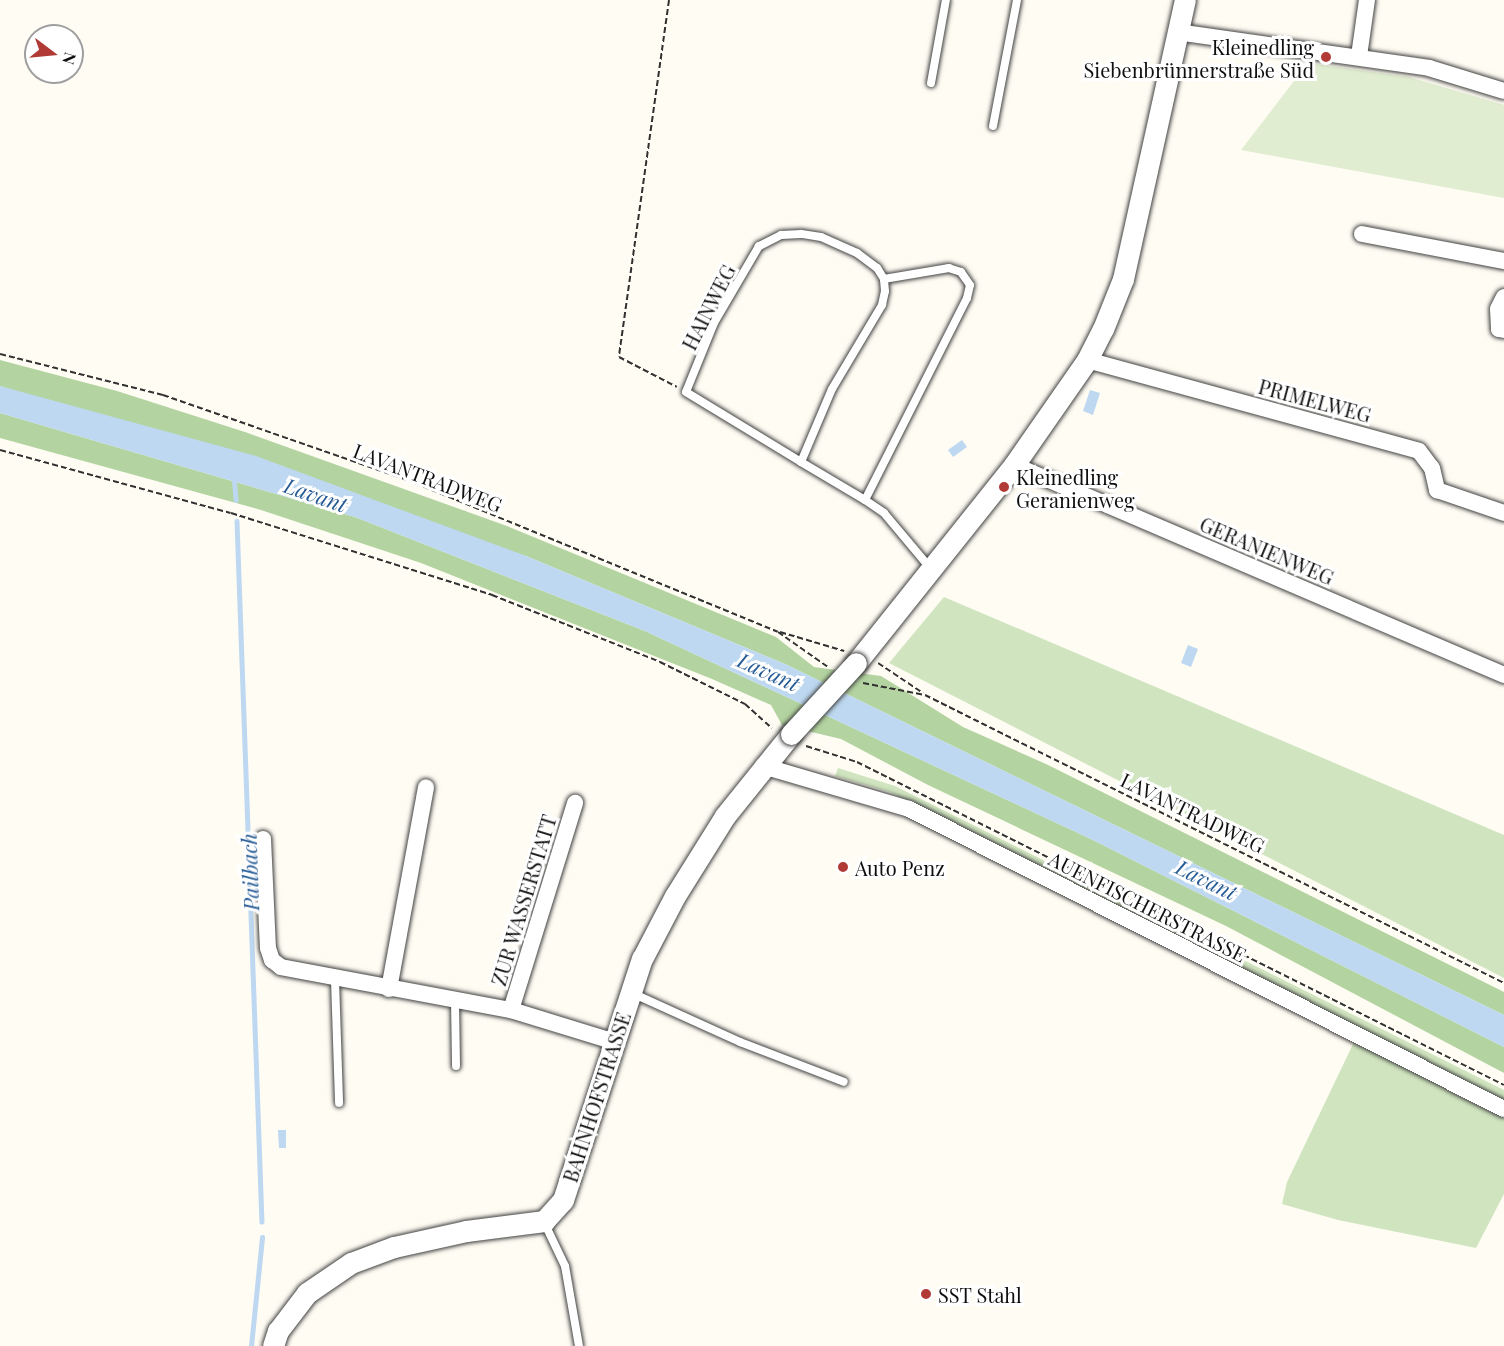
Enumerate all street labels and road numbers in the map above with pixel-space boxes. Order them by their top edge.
street label: HAINWEG [676,260,740,354]
street label: PRIMELWEG [1256,373,1374,427]
street label: LAVANTRADWEG [350,438,506,516]
street label: GERANIENWEG [1197,511,1337,589]
street label: LAVANTRADWEG [1117,767,1269,857]
street label: ZUR WASSERSTATT [485,811,561,989]
street label: AUENFISCHERSTRASSE [1045,846,1251,966]
street label: BAHNHOFSTRASSE [557,1009,635,1185]

